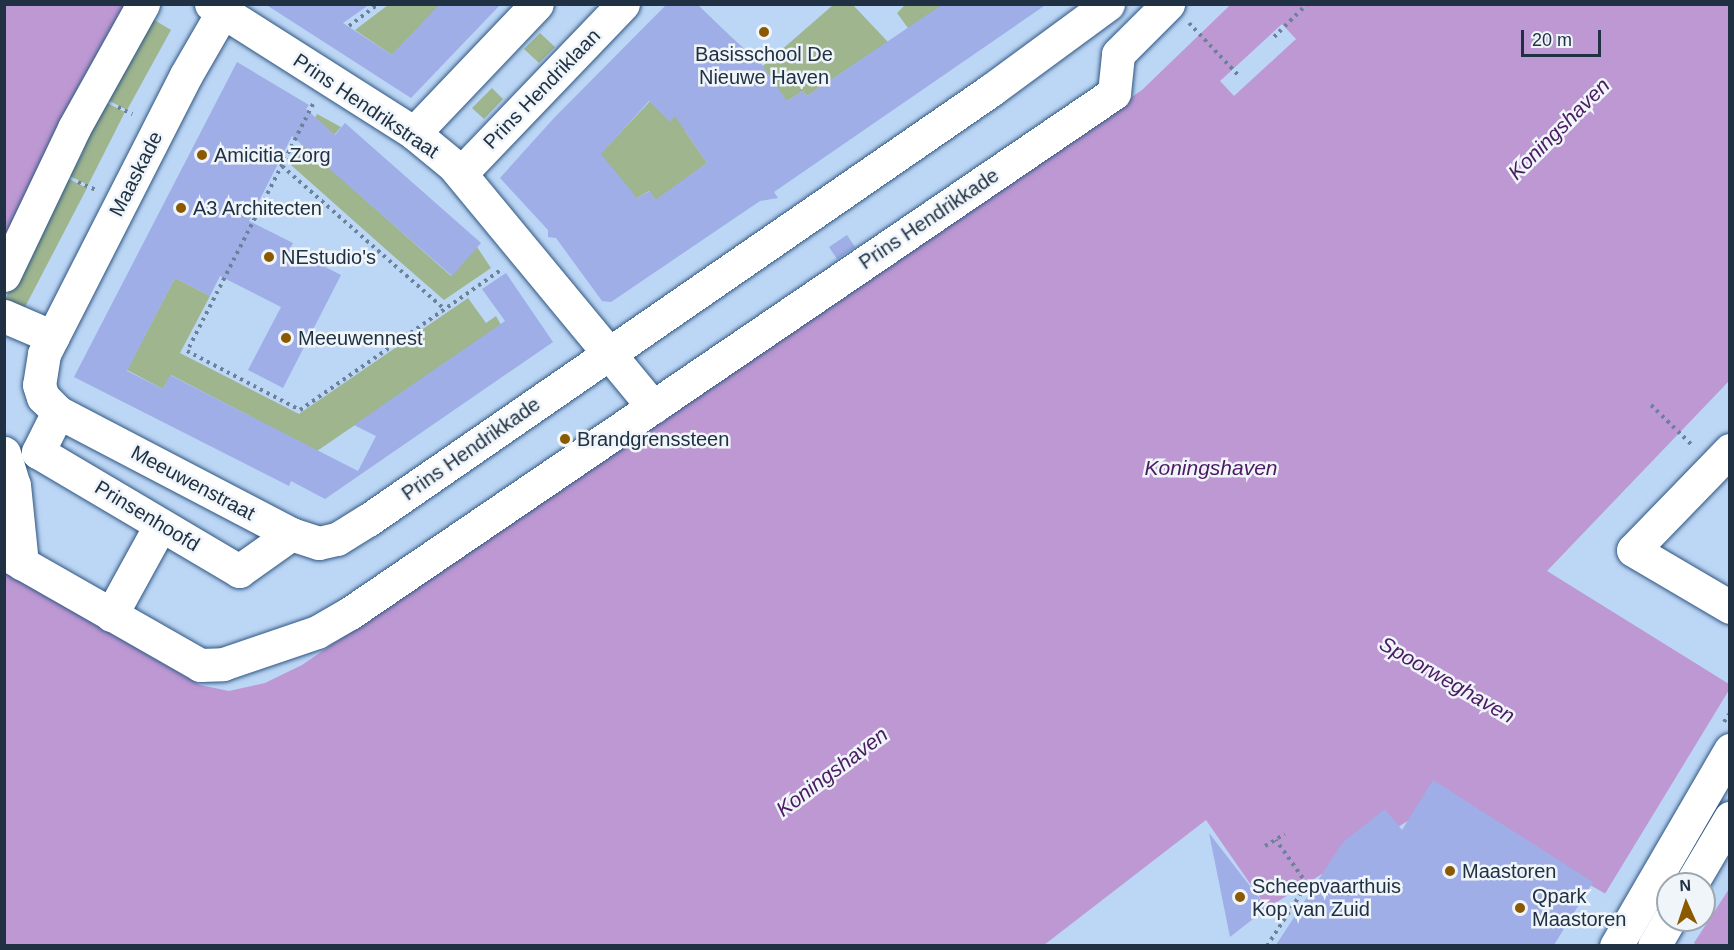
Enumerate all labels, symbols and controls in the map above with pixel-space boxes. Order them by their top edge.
scale bar [1524,18,1604,56]
street label: Prins Hendriklaan [479,24,605,154]
marker: Basisschool De Nieuwe Haven [757,25,771,39]
text: 20 m [1532,30,1572,50]
place label: Basisschool De Nieuwe Haven [695,42,833,89]
street label: Prins Hendrikstraat [289,49,443,163]
water label: Koningshaven [1503,73,1615,185]
street label: Maaskade [104,127,168,221]
place label: Amicitia Zorg [214,143,331,167]
marker: Amicitia Zorg [195,148,209,162]
street label: Prins Hendrikkade [855,163,1003,275]
place label: A3 Architecten [193,196,323,220]
marker: A3 Architecten [174,201,188,215]
place label: NEstudio's [281,245,376,269]
marker: NEstudio's [262,250,276,264]
place label: Meeuwennest [298,326,423,350]
marker: Meeuwennest [279,331,293,345]
street label: Prins Hendrikkade [397,392,545,506]
place label: Brandgrenssteen [577,427,729,451]
marker: Brandgrenssteen [558,432,572,446]
street label: Meeuwenstraat [127,440,259,526]
water label: Koningshaven [1144,455,1278,481]
street label: Prinsenhoofd [90,475,204,557]
water label: Spoorweghaven [1375,631,1519,729]
water label: Koningshaven [771,722,893,822]
place label: Maastoren [1462,859,1556,883]
marker: Maastoren [1443,864,1457,878]
north arrow [1656,872,1716,932]
place label: Scheepvaarthuis Kop van Zuid [1252,874,1401,921]
text: N [1679,877,1691,894]
place label: Qpark Maastoren [1532,885,1626,932]
marker: Scheepvaarthuis Kop van Zuid [1233,890,1247,904]
marker: Qpark Maastoren [1513,901,1527,915]

